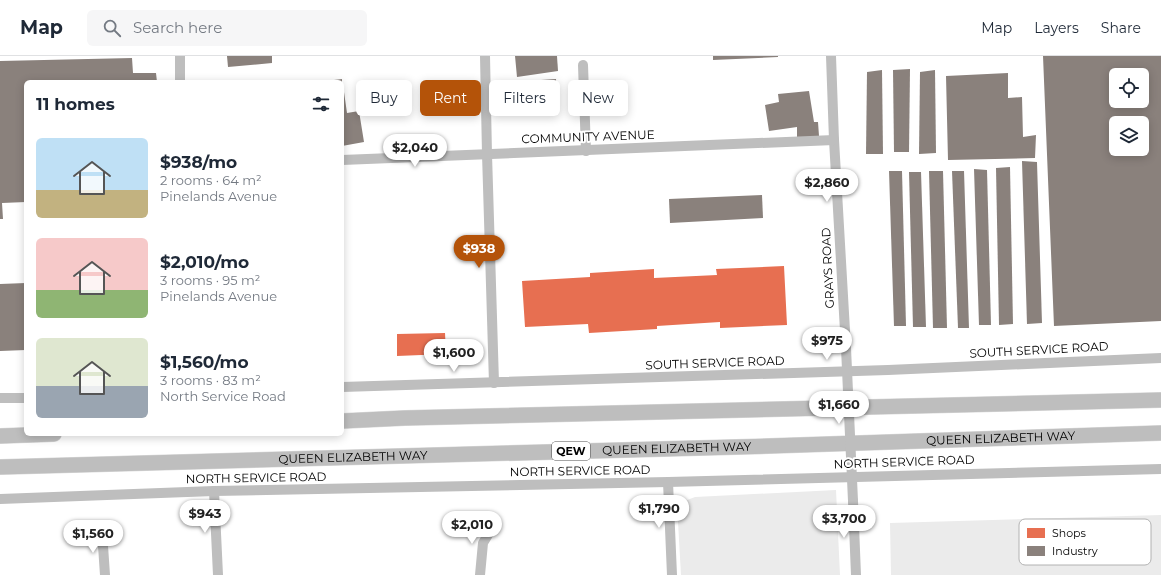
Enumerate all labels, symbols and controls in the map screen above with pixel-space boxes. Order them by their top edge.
search box [87,10,367,46]
text: Map [20,16,63,39]
icon: search [101,17,123,39]
text: Search here [133,18,222,37]
text: Map [981,19,1012,37]
text: Layers [1034,19,1079,37]
text: Share [1101,19,1141,37]
map controls [1109,68,1149,156]
button: locate [1109,68,1149,108]
chip: Buy [356,80,412,116]
chip: Rent [420,80,481,116]
chip: Filters [489,80,560,116]
chip: New [568,80,628,116]
icon: filters [310,93,332,115]
text: 11 homes [36,94,115,114]
button: layers [1109,116,1149,156]
street label: COMMUNITY AVENUE [521,127,655,146]
pin: $2,040 [382,134,448,168]
text: $2,040 [392,139,438,155]
text: $938/mo [160,152,237,172]
icon: home [68,154,116,202]
pin: $2,860 [794,169,860,203]
text: 2 rooms · 64 m² [160,172,262,188]
text: $2,860 [804,174,850,190]
text: Pinelands Avenue [160,188,277,204]
street label: GRAYS ROAD [818,227,837,309]
pin: $938 [455,235,503,269]
text: $938 [463,240,495,256]
text: $2,010/mo [160,252,249,272]
icon: home [68,254,116,302]
text: 3 rooms · 95 m² [160,272,260,288]
text: Pinelands Avenue [160,288,277,304]
pin: $975 [803,327,851,361]
text: $975 [811,332,843,348]
street label: SOUTH SERVICE ROAD [969,338,1109,361]
pin: $1,600 [421,339,487,373]
text: $1,600 [433,344,475,360]
text: $1,560/mo [160,352,249,372]
street label: SOUTH SERVICE ROAD [645,353,785,372]
icon: home [68,354,116,402]
text: 3 rooms · 83 m² [160,372,261,388]
text: North Service Road [160,388,286,404]
pin: $1,660 [806,391,872,425]
text: $1,660 [818,396,860,412]
street label: QUEEN ELIZABETH WAY [926,428,1076,448]
street label: QUEEN ELIZABETH WAY [602,438,752,458]
road number: QEW [552,442,590,460]
street label: QUEEN ELIZABETH WAY [278,447,428,466]
street label: NORTH SERVICE ROAD [833,452,975,471]
street label: NORTH SERVICE ROAD [509,462,651,479]
street label: NORTH SERVICE ROAD [185,469,327,486]
pin: $1,790 [626,495,692,529]
pin: $943 [181,500,229,534]
text: $1,790 [638,500,680,516]
text: $943 [188,505,222,521]
pin: $3,700 [811,505,877,539]
text: $3,700 [822,510,866,526]
pin: $2,010 [439,511,505,545]
text: $2,010 [451,516,493,532]
legend [1019,519,1151,565]
pin: $1,560 [60,520,126,554]
text: $1,560 [72,525,114,541]
text: Shops [1052,526,1087,540]
text: Industry [1052,544,1098,558]

